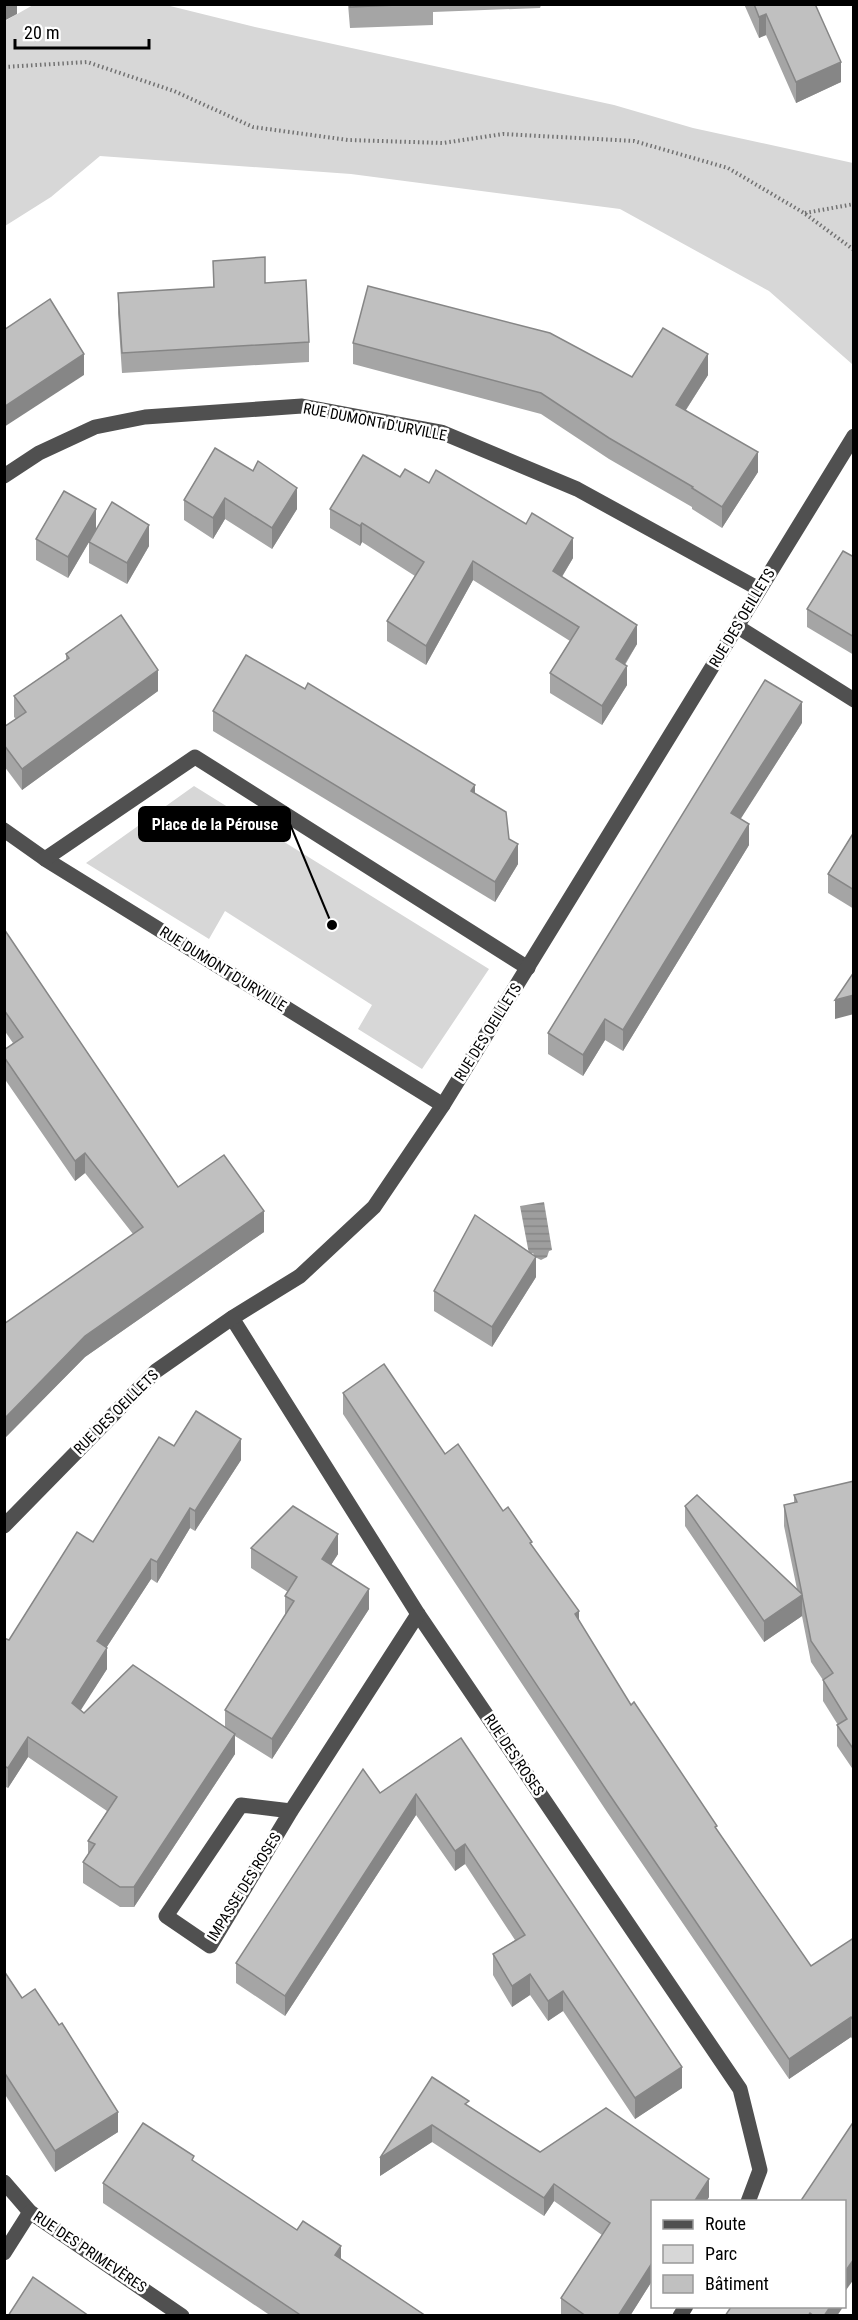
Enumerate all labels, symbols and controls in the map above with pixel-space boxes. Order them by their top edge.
scale bar [15,12,148,50]
text: 20 m [24,22,59,43]
street label: RUE DUMONT D'URVILLE [302,399,448,445]
street label: RUE DES OEILLETS [705,565,779,671]
callout: Place de la Pérouse [139,807,290,841]
text: Place de la Pérouse [152,815,278,834]
street label: RUE DUMONT D'URVILLE [156,923,290,1015]
street label: RUE DES OEILLETS [451,980,525,1084]
street label: RUE DES OEILLETS [70,1366,162,1458]
street label: RUE DES ROSES [480,1711,548,1799]
street label: IMPASSE DES ROSES [203,1829,285,1945]
legend [651,2200,846,2308]
street label: RUE DES PRIMEVÈRES [30,2208,150,2297]
text: Route [705,2213,746,2234]
text: Parc [705,2243,737,2264]
text: Bâtiment [705,2273,769,2294]

